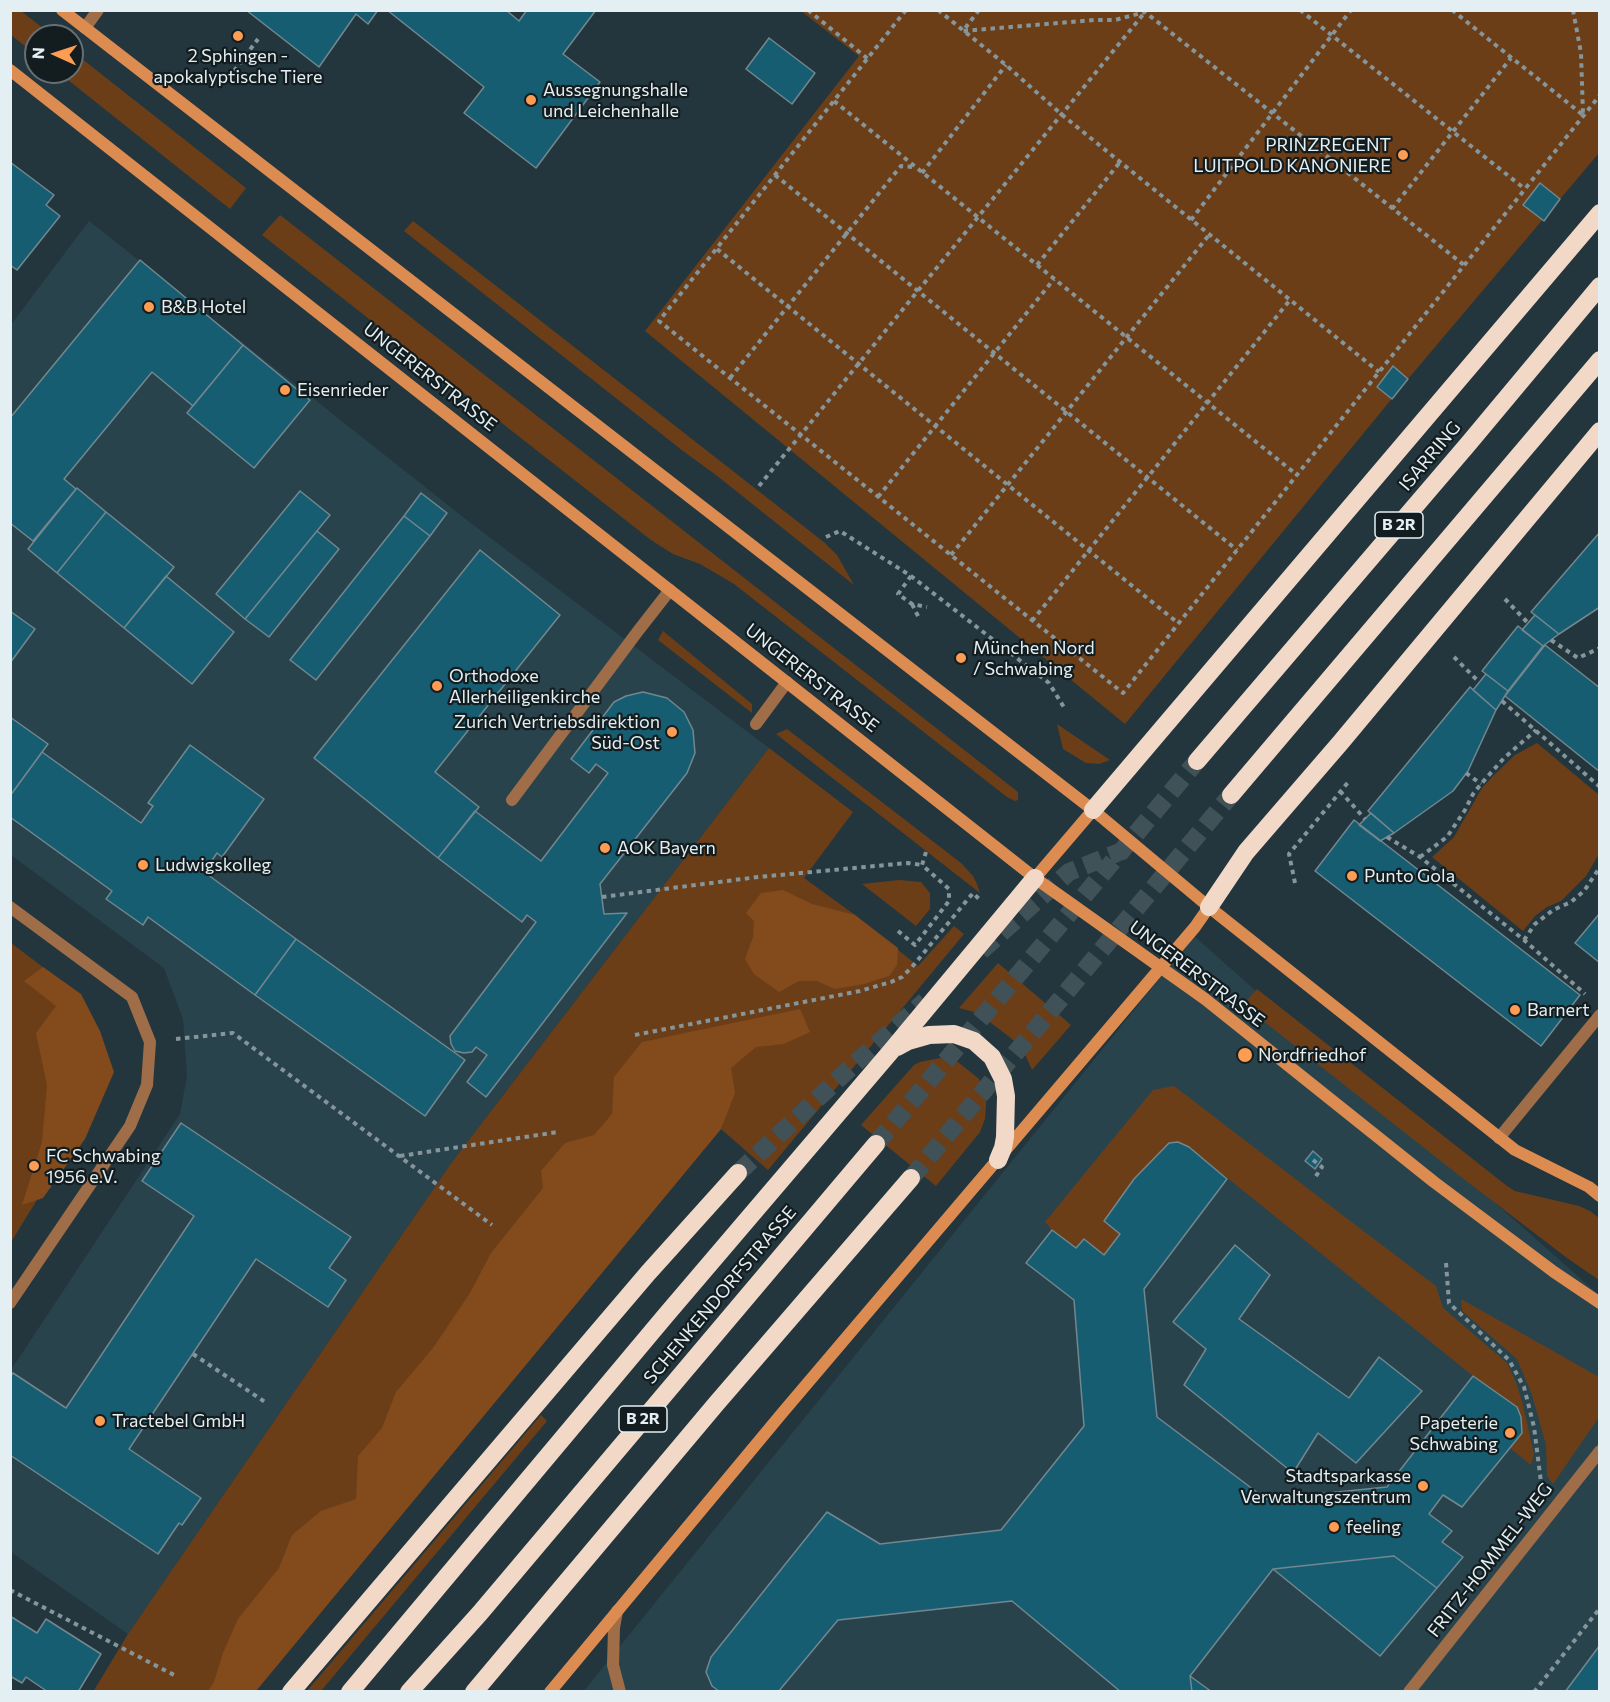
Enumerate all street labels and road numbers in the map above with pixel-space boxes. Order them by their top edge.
street label: UNGERERSTRASSE [359,318,501,436]
street label: ISARRING [1395,417,1465,495]
road number: B 2R [1375,512,1423,538]
street label: UNGERERSTRASSE [741,619,883,737]
street label: UNGERERSTRASSE [1125,916,1269,1032]
street label: SCHENKENDORFSTRASSE [639,1202,801,1388]
road number: B 2R [619,1406,667,1432]
street label: FRITZ-HOMMEL-WEG [1423,1479,1557,1641]

